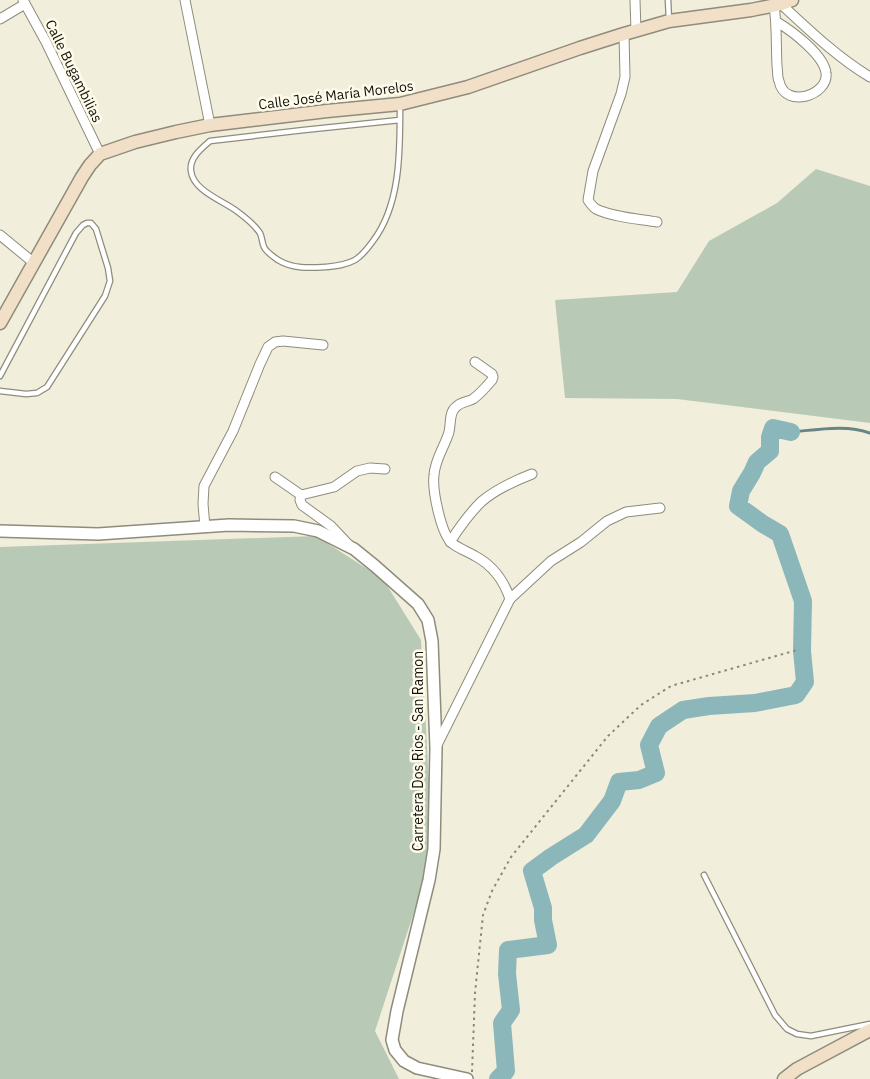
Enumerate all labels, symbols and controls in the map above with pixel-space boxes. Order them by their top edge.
street label: Calle Bugambilias [41,17,107,125]
street label: Calle José María Morelos [257,77,415,113]
street label: Carretera Dos Rios - San Ramon [409,651,427,851]

